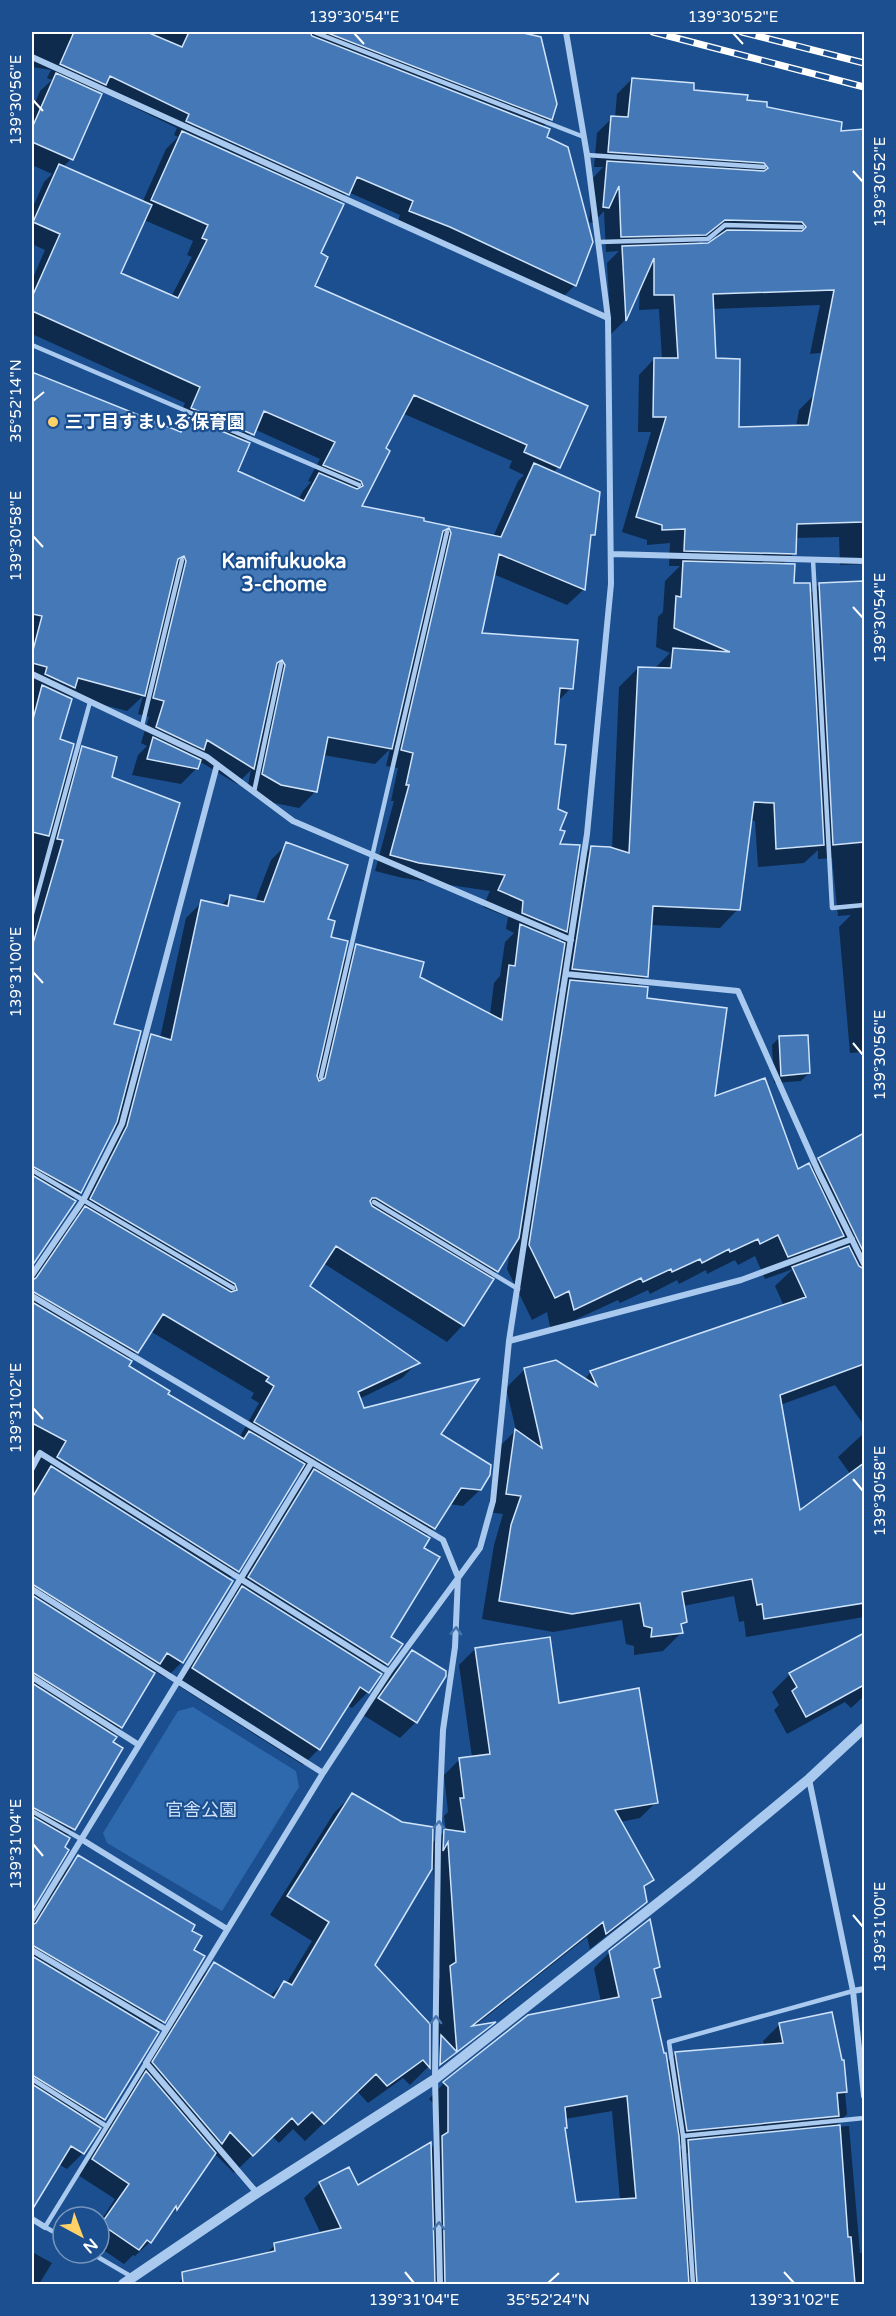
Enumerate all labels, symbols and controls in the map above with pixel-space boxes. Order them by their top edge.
text: 139°30'54"E [309,8,399,26]
text: 139°30'52"E [688,8,778,26]
text: 139°30'56"E [7,55,25,145]
text: 139°30'52"E [871,137,889,227]
text: 35°52'14"N [7,359,25,443]
place label: 三丁目すまいる保育園 [65,411,245,433]
marker: 三丁目すまいる保育園 [46,415,60,429]
text: 139°30'58"E [7,491,25,581]
district label: Kamifukuoka 3-chome [222,550,346,597]
text: 139°30'54"E [871,573,889,663]
text: 139°31'00"E [7,927,25,1017]
text: 139°30'56"E [871,1010,889,1100]
text: 139°31'02"E [7,1363,25,1453]
text: 139°30'58"E [871,1446,889,1536]
one-way arrow [449,1627,462,1636]
text: 139°31'04"E [7,1799,25,1889]
park label: 官舎公園 [165,1799,237,1821]
one-way arrow [433,1821,446,1830]
text: 139°31'00"E [871,1882,889,1972]
one-way arrow [430,2016,442,2025]
north arrow [51,2205,111,2265]
one-way arrow [433,2222,445,2231]
text: N [79,2234,102,2257]
text: 139°31'04"E [369,2291,459,2309]
text: 35°52'24"N [506,2291,590,2309]
text: 139°31'02"E [749,2291,839,2309]

